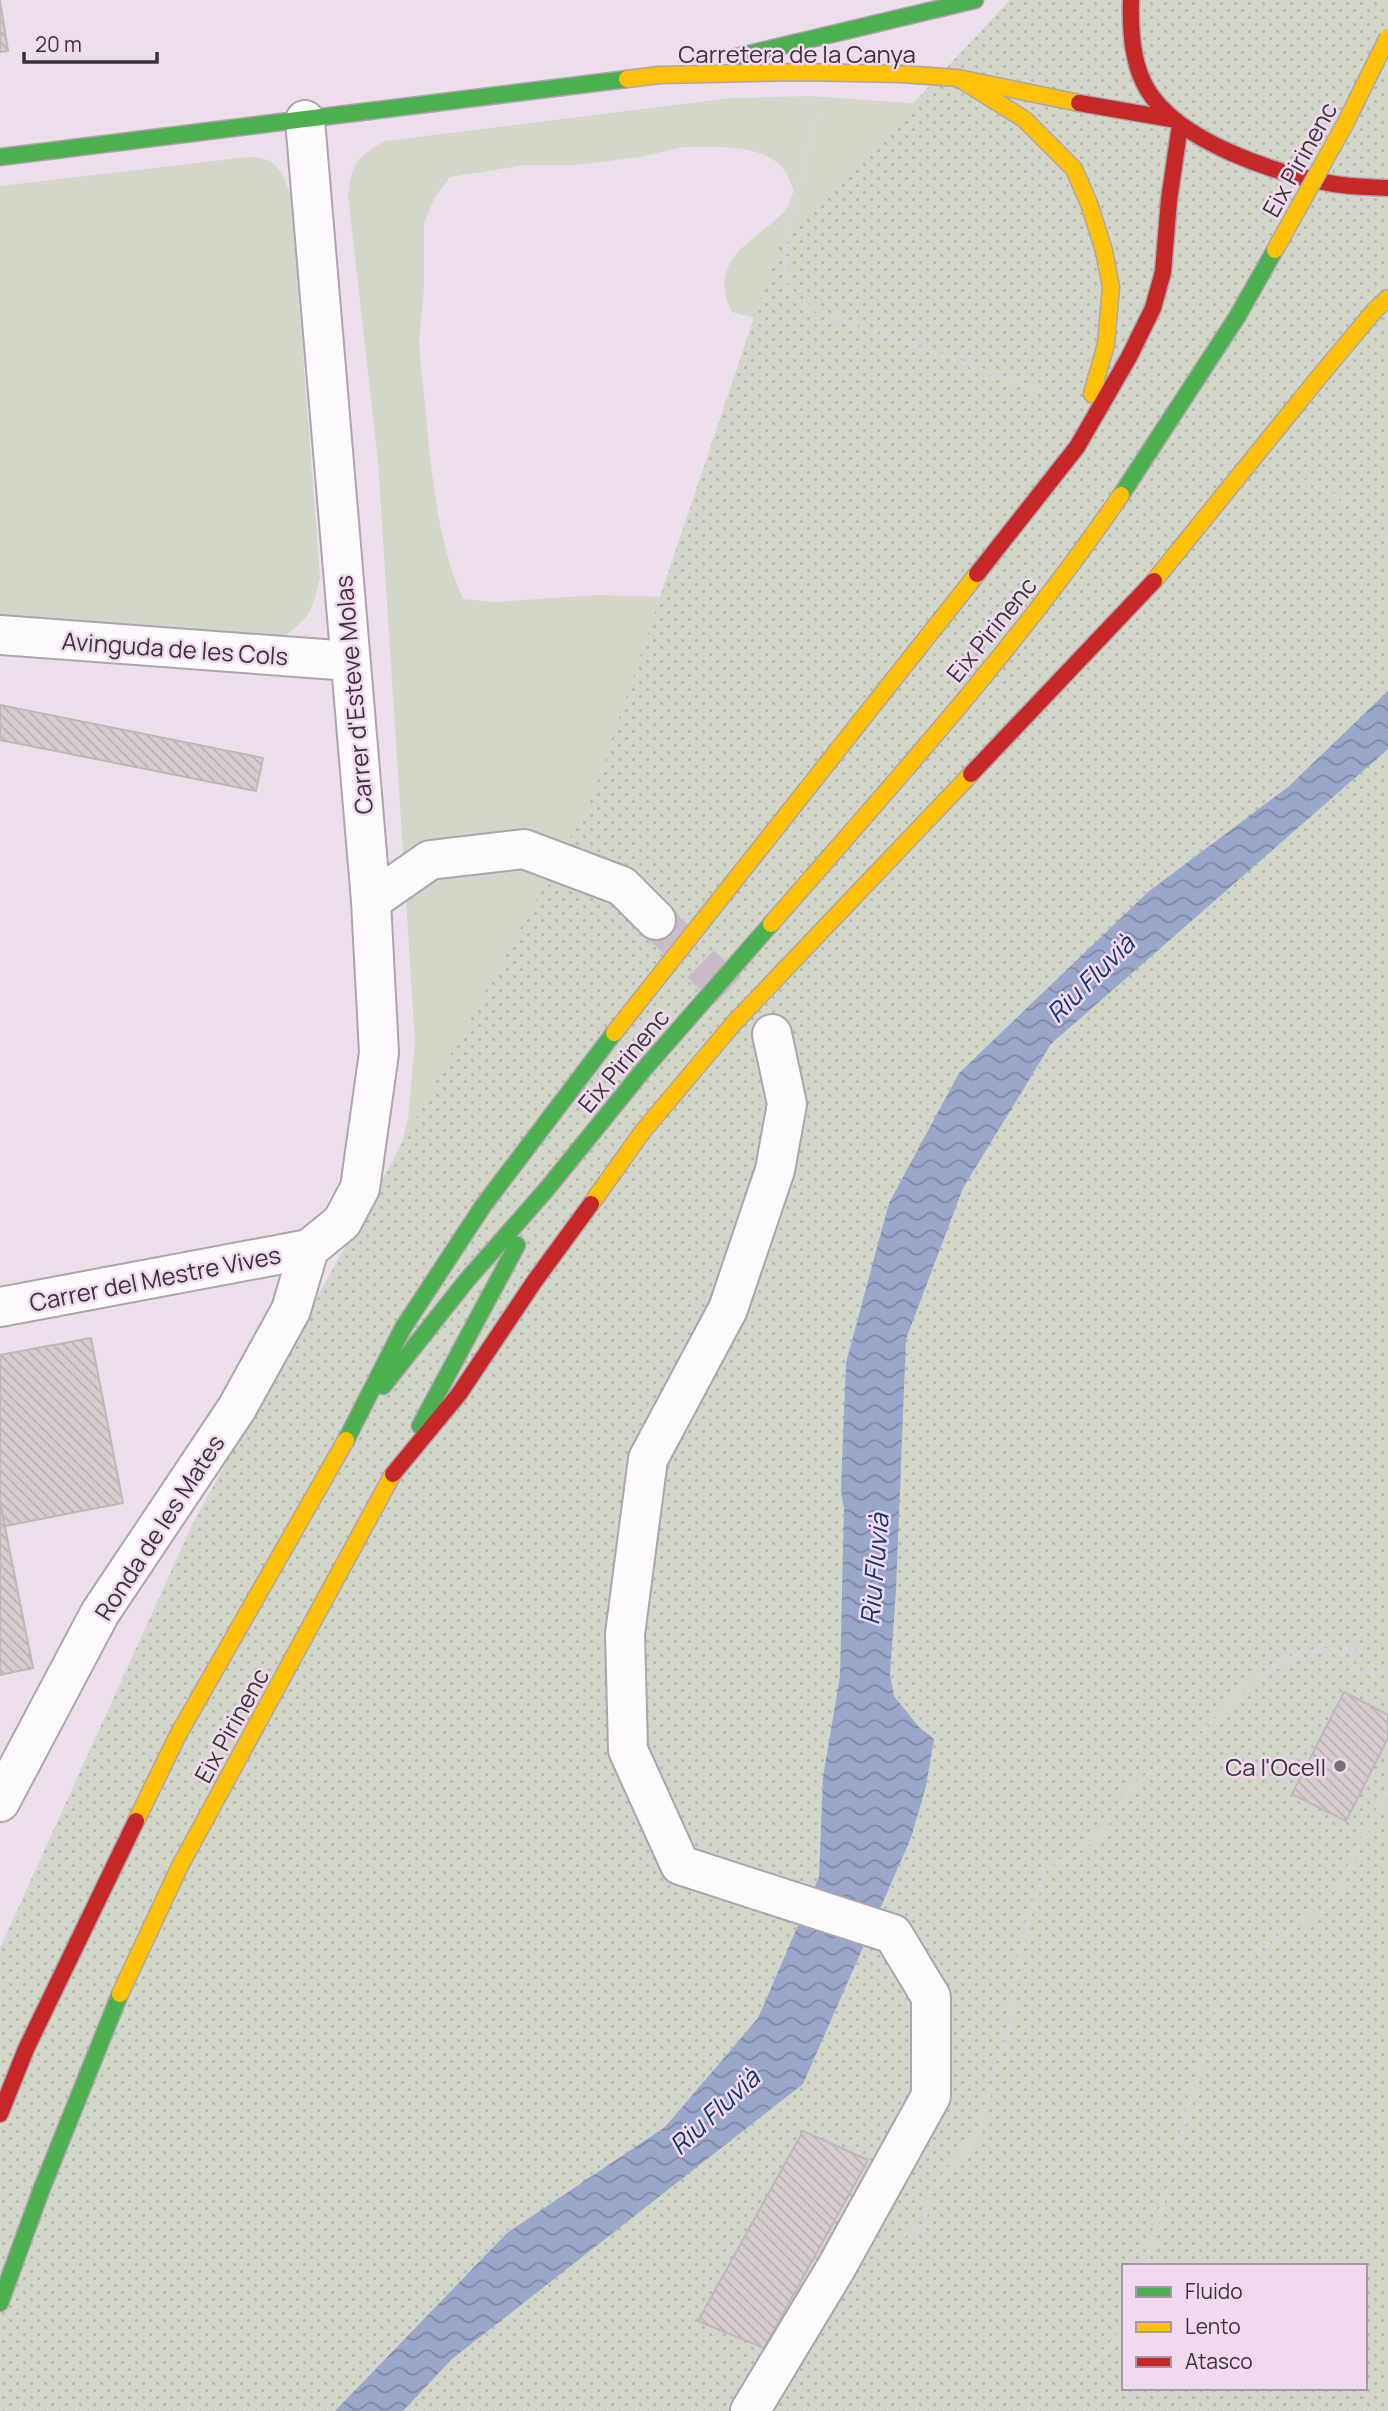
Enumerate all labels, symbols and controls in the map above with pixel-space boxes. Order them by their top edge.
scale bar [24,21,158,65]
text: 20 m [35,30,82,58]
street label: Carretera de la Canya [678,37,916,70]
street label: Eix Pirinenc [1254,96,1344,222]
street label: Eix Pirinenc [938,569,1044,689]
street label: Carrer d'Esteve Molas [326,574,380,816]
street label: Avinguda de les Cols [61,624,289,672]
water label: Riu Fluvià [1038,925,1143,1030]
street label: Eix Pirinenc [570,1001,676,1119]
street label: Carrer del Mestre Vives [27,1237,283,1319]
street label: Ronda de les Mates [87,1428,231,1626]
water label: Riu Fluvià [851,1510,897,1626]
street label: Eix Pirinenc [186,1662,276,1788]
place label: Ca l'Ocell [1225,1750,1326,1783]
marker: Ca l'Ocell [1332,1758,1348,1774]
water label: Riu Fluvià [661,2059,768,2162]
legend [1122,2264,1367,2390]
text: Fluido [1185,2277,1243,2305]
text: Lento [1185,2312,1241,2340]
text: Atasco [1185,2347,1253,2375]

